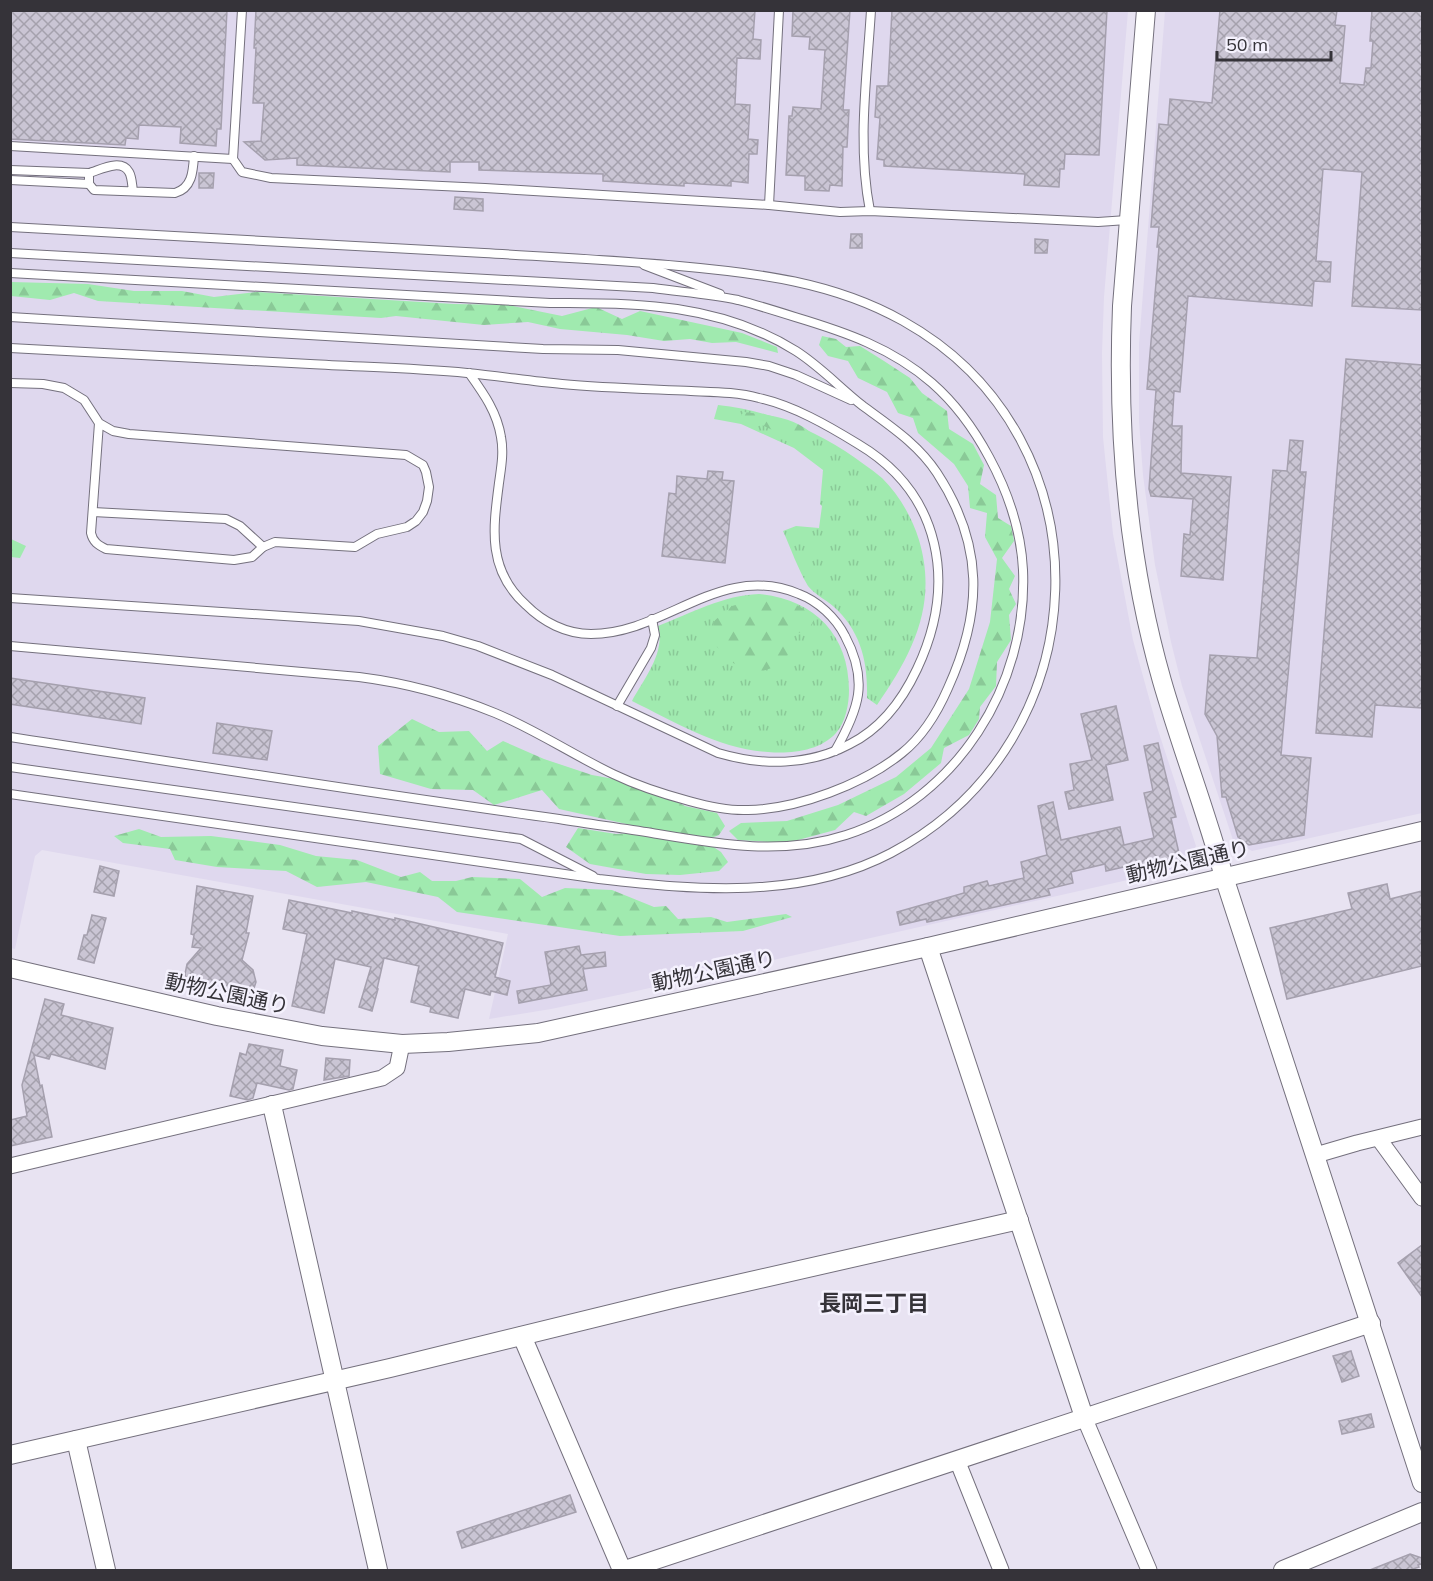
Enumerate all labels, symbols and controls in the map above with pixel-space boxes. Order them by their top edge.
scale bar [1217,24,1331,62]
text: 50 m [1226,33,1268,56]
street label: 動物公園通り [1123,834,1252,888]
street label: 動物公園通り [649,944,778,996]
street label: 動物公園通り [163,967,292,1019]
district label: 長岡三丁目 [819,1289,929,1317]

